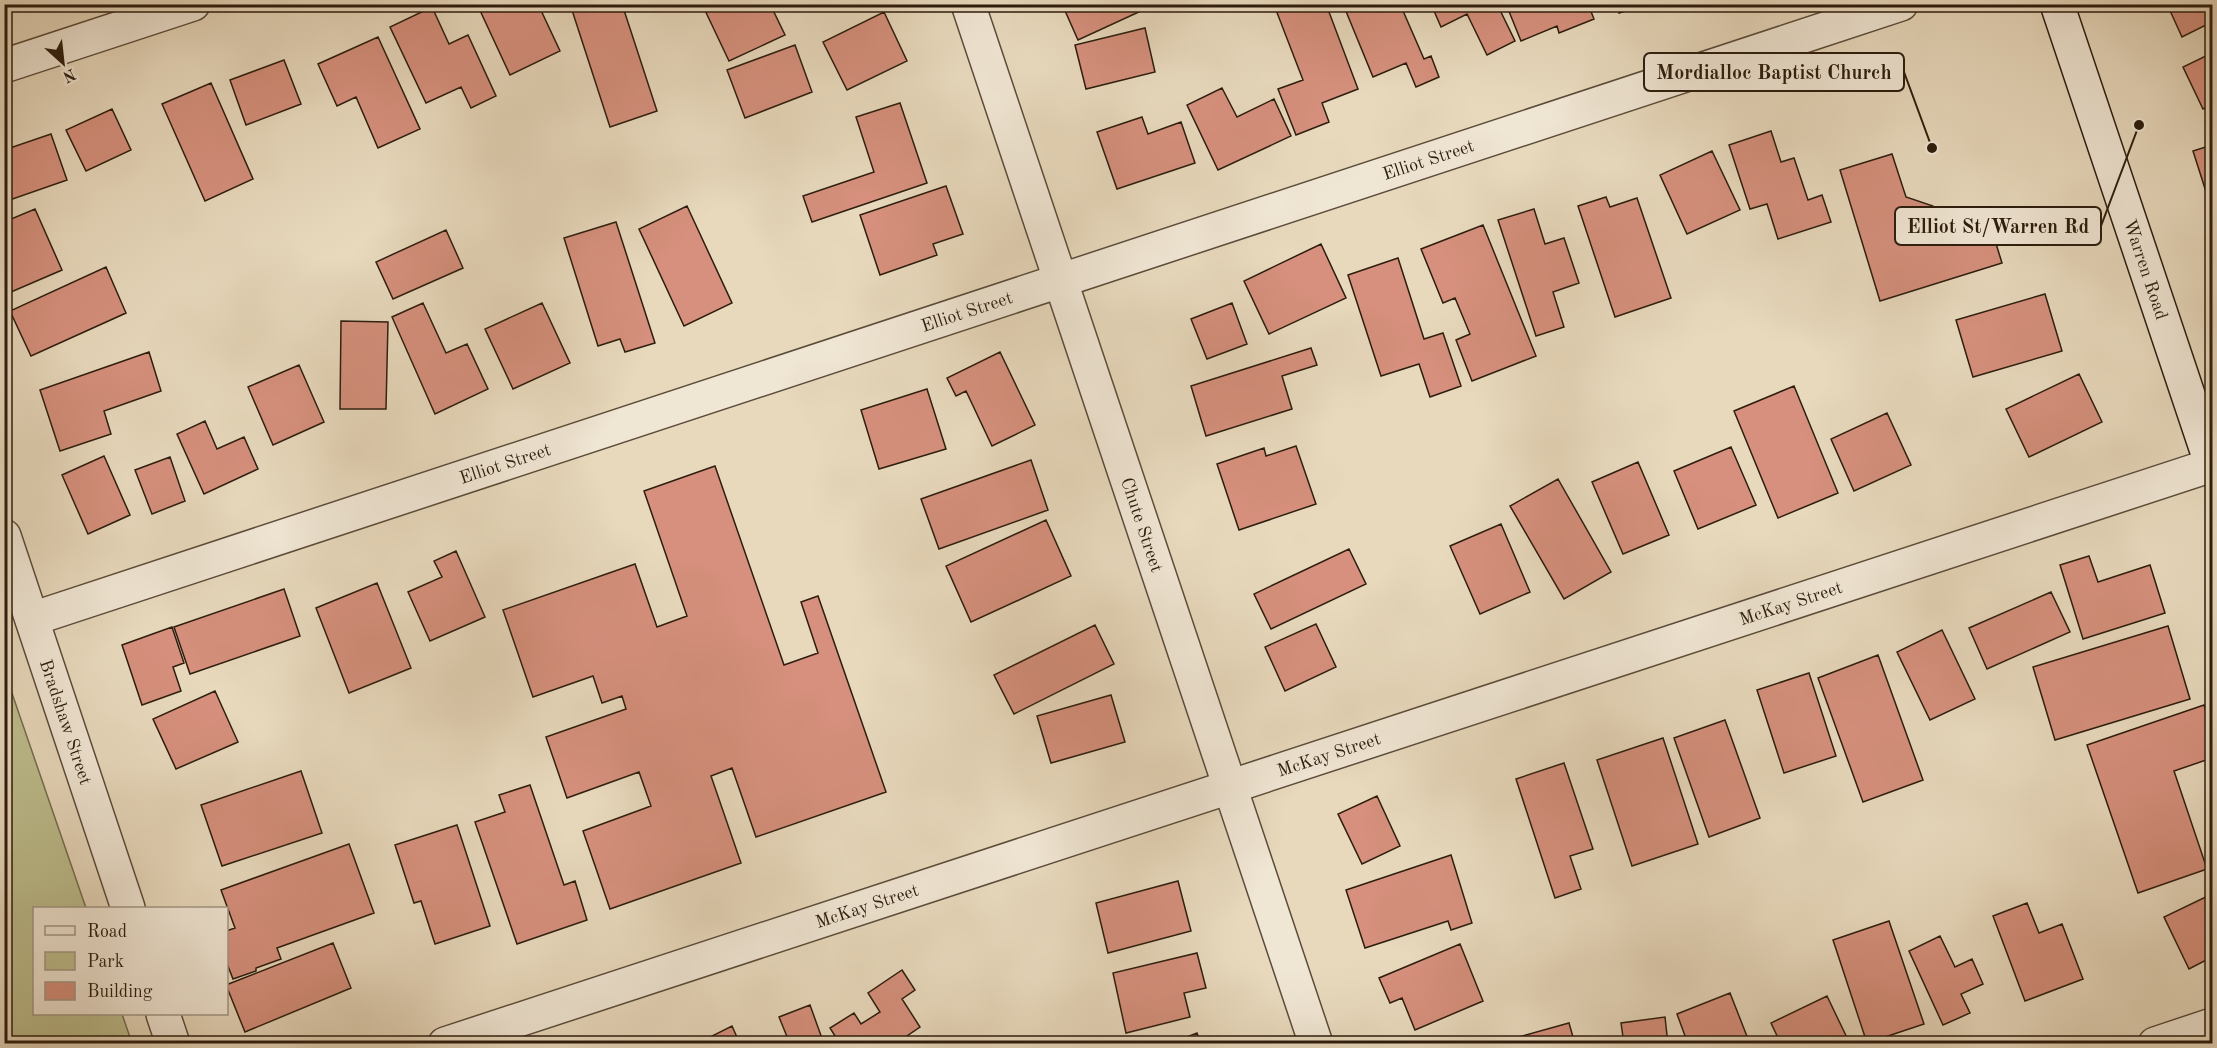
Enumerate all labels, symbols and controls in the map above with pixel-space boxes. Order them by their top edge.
north arrow [33,33,93,93]
callout: Mordialloc Baptist Church [1644,53,1904,91]
text: Mordialloc Baptist Church [1656,64,1892,84]
text: N [59,65,78,85]
street label: Elliot Street [1381,137,1477,184]
callout: Elliot St/Warren Rd [1895,207,2101,245]
street label: Warren Road [2120,217,2170,322]
text: Elliot St/Warren Rd [1907,218,2089,238]
street label: Elliot Street [919,289,1015,336]
street label: Elliot Street [457,441,553,488]
street label: Chute Street [1117,475,1165,575]
street label: McKay Street [1737,579,1845,629]
street label: Bradshaw Street [36,657,94,787]
street label: McKay Street [1275,730,1383,781]
street label: McKay Street [813,881,921,932]
legend [33,907,228,1015]
text: Road [87,923,127,941]
text: Park [87,953,124,971]
text: Building [87,983,153,1001]

